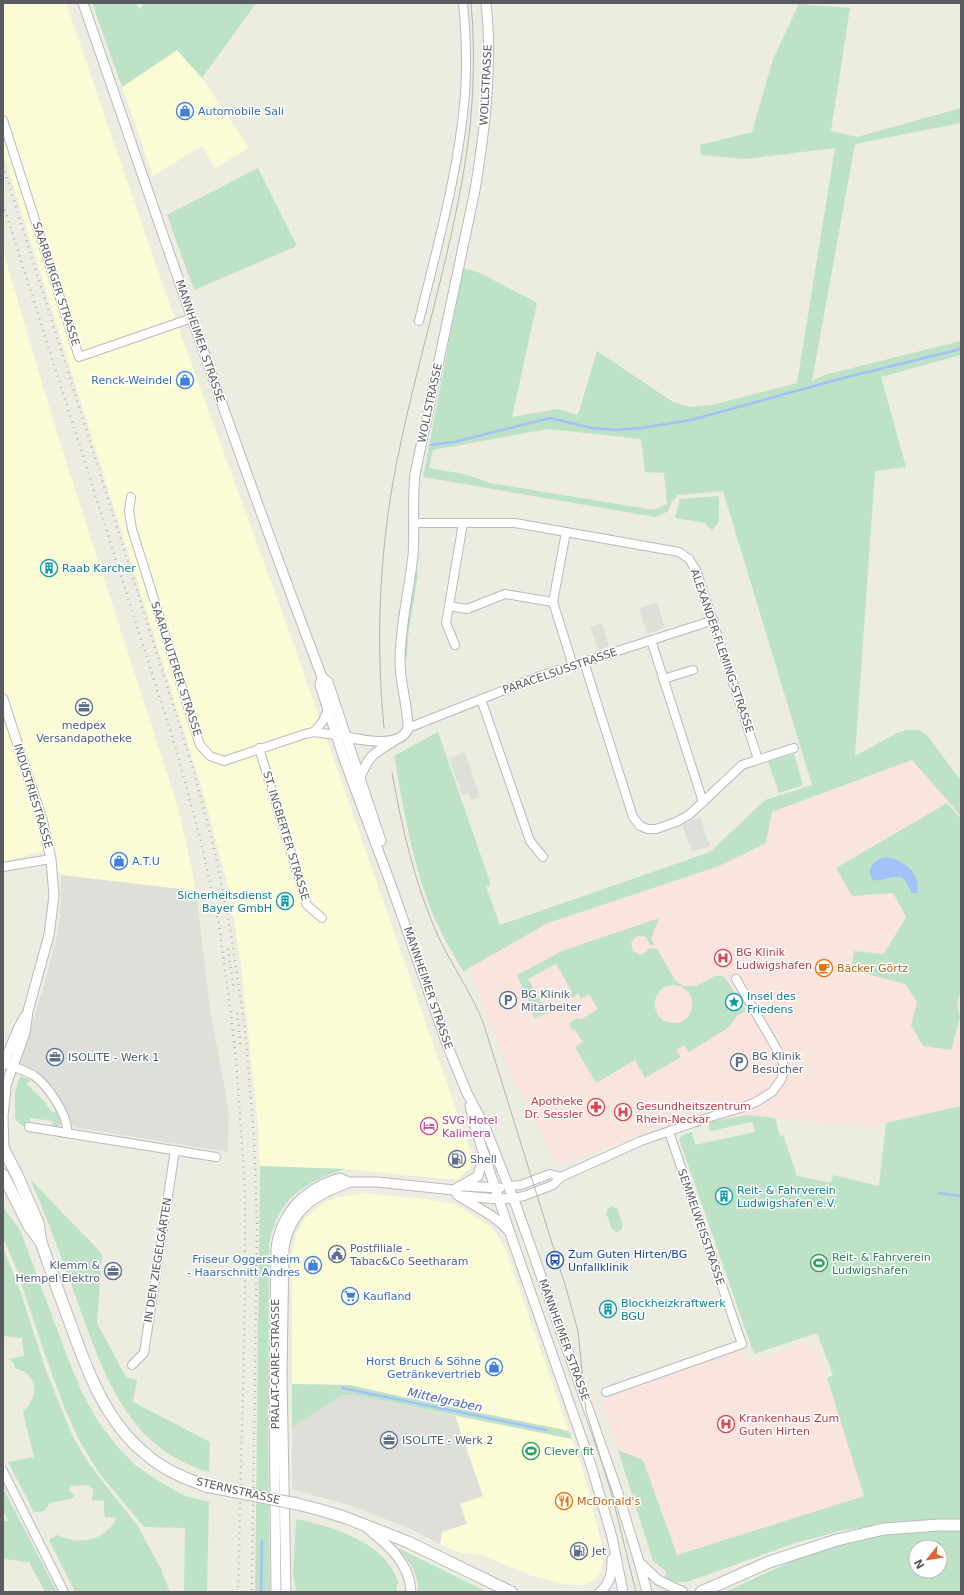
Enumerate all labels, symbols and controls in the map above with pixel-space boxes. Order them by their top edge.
street label: WOLLSTRASSE [477,44,495,126]
shop icon: Automobile Sali [175,101,195,121]
place label: Automobile Sali [198,105,284,118]
street label: SAARBURGER STRASSE [30,220,82,348]
street label: MANNHEIMER STRASSE [173,278,227,404]
street label: WOLLSTRASSE [415,362,445,444]
shop icon: Renck-Weindel [175,370,195,390]
place label: Renck-Weindel [91,374,172,387]
building icon: Raab Karcher [39,558,59,578]
place label: Raab Karcher [62,562,136,575]
street label: ALEXANDER-FLEMING-STRASSE [688,567,756,735]
street label: SAARLAUTERER STRASSE [148,600,204,738]
street label: PARACELSUSSTRASSE [501,645,619,697]
office icon: medpex Versandapotheke [74,697,94,717]
place label: medpex Versandapotheke [36,719,132,745]
street label: INDUSTRIESTRASSE [11,742,55,850]
street label: ST. INGBERTER STRASSE [260,770,312,902]
shop icon: A.T.U [109,851,129,871]
place label: A.T.U [132,855,160,868]
place label: Sicherheitsdienst Bayer GmbH [177,889,273,915]
building icon: Sicherheitsdienst Bayer GmbH [275,891,295,911]
street label: MANNHEIMER STRASSE [401,925,455,1051]
place label: BG Klinik Ludwigshafen [736,946,812,972]
hospital icon: BG Klinik Ludwigshafen [713,948,733,968]
cafe icon: Bäcker Görtz [814,958,834,978]
place label: Bäcker Görtz [837,962,908,975]
place label: BG Klinik Mitarbeiter [521,988,582,1014]
parking icon: BG Klinik Mitarbeiter [498,990,518,1010]
place label: Insel des Friedens [747,990,796,1016]
place icon: Insel des Friedens [724,992,744,1012]
office icon: ISOLITE - Werk 1 [45,1047,65,1067]
place label: BG Klinik Besucher [752,1050,804,1076]
place label: ISOLITE - Werk 1 [68,1051,159,1064]
parking icon: BG Klinik Besucher [729,1052,749,1072]
place label: Apotheke Dr. Sessler [524,1095,583,1121]
pharmacy icon: Apotheke Dr. Sessler [586,1097,606,1117]
place label: Gesundheitszentrum Rhein-Neckar [636,1100,751,1126]
hospital icon: Gesundheitszentrum Rhein-Neckar [613,1102,633,1122]
place label: SVG Hotel Kalimera [442,1114,498,1140]
hotel icon: SVG Hotel Kalimera [419,1116,439,1136]
fuel station icon: Shell [447,1149,467,1169]
place label: Shell [470,1153,497,1166]
street label: SEMMELWEISSTRASSE [675,1167,727,1287]
place label: Reit- & Fahrverein Ludwigshafen e.V. [737,1184,836,1210]
building icon: Reit- & Fahrverein Ludwigshafen e.V. [714,1186,734,1206]
street label: IN DEN ZIEGELGÄRTEN [142,1197,174,1323]
place label: Postfiliale - Tabac&Co Seetharam [349,1242,468,1268]
public building icon: Postfiliale - Tabac&Co Seetharam [327,1244,347,1264]
place label: Zum Guten Hirten/BG Unfallklinik [568,1248,687,1274]
bus stop icon: Zum Guten Hirten/BG Unfallklinik [545,1250,565,1270]
place label: Reit- & Fahrverein Ludwigshafen [832,1251,931,1277]
place label: Friseur Oggersheim - Haarschnitt Andres [187,1253,300,1279]
sports icon: Reit- & Fahrverein Ludwigshafen [809,1253,829,1273]
shop icon: Friseur Oggersheim - Haarschnitt Andres [303,1255,323,1275]
place label: Klemm & Hempel Elektro [15,1259,100,1285]
office icon: Klemm & Hempel Elektro [103,1261,123,1281]
street label: MANNHEIMER STRASSE [536,1277,592,1403]
supermarket icon: Kaufland [340,1286,360,1306]
place label: Kaufland [363,1290,411,1303]
place label: Blockheizkraftwerk BGU [621,1297,726,1323]
street label: PRÄLAT-CAIRE-STRASSE [269,1299,282,1429]
building icon: Blockheizkraftwerk BGU [598,1299,618,1319]
place label: Horst Bruch & Söhne Getränkevertrieb [366,1355,481,1381]
shop icon: Horst Bruch & Söhne Getränkevertrieb [484,1357,504,1377]
water label: Mittelgraben [406,1385,484,1415]
place label: Krankenhaus Zum Guten Hirten [739,1412,839,1438]
hospital icon: Krankenhaus Zum Guten Hirten [716,1414,736,1434]
office icon: ISOLITE - Werk 2 [379,1430,399,1450]
place label: ISOLITE - Werk 2 [402,1434,493,1447]
sports icon: Clever fit [521,1441,541,1461]
place label: Clever fit [544,1445,595,1458]
street label: STERNSTRASSE [195,1475,281,1507]
restaurant icon: McDonald's [554,1491,574,1511]
place label: McDonald's [577,1495,641,1508]
north arrow [908,1539,948,1579]
fuel station icon: Jet [569,1541,589,1561]
place label: Jet [591,1545,607,1558]
text: N [912,1557,928,1571]

